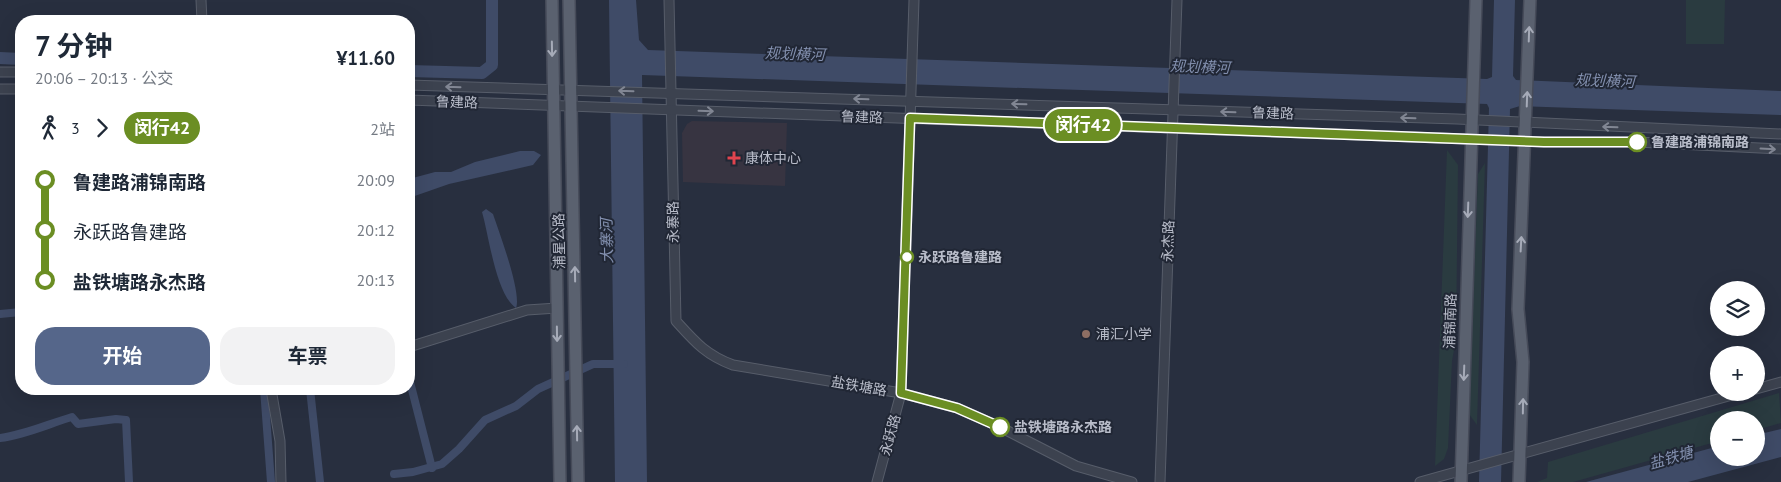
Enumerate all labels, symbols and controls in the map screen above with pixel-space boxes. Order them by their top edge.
text: 7 分钟 [35,27,112,64]
one-way arrow [1524,27,1534,43]
one-way arrow [547,40,557,56]
water label: 规划横河 [765,43,828,64]
text: ¥11.60 [336,46,395,70]
water label: 规划横河 [1170,56,1233,77]
text: 20:06 – 20:13 · 公交 [35,68,173,88]
water label: 规划横河 [1575,70,1638,91]
one-way arrow [446,82,462,91]
one-way arrow [618,86,634,96]
one-way arrow [1522,91,1531,107]
street label: 鲁建路 [436,92,478,112]
one-way arrow [854,94,870,103]
one-way arrow [1012,100,1028,109]
street label: 鲁建路 [1252,103,1294,123]
one-way arrow [698,106,714,116]
street label: 鲁建路 [841,107,883,127]
one-way arrow [1220,107,1236,116]
line badge: 闵行42 [1048,109,1118,141]
text: 闵行42 [1055,113,1111,136]
one-way arrow [1400,113,1416,122]
icon: walk [35,114,63,142]
icon: forward [88,114,116,142]
text: 闵行42 [134,116,190,139]
text: 3 [71,118,80,138]
text: 2站 [370,119,395,139]
one-way arrow [1602,122,1618,131]
marker: 鲁建路浦锦南路 [1627,132,1647,152]
place label: 鲁建路浦锦南路 [1651,133,1749,151]
one-way arrow [1760,144,1776,153]
place label: 康体中心 [745,149,801,167]
marker: 康体中心 [727,151,741,165]
text: 鲁建路浦锦南路 [73,170,206,194]
text: 20:09 [357,170,395,190]
street label: 永寨路 [664,201,682,243]
one-way arrow [1464,202,1473,218]
street label: 浦星公路 [550,213,568,269]
water label: 大寨河 [597,215,616,264]
text: 永跃路鲁建路 [73,220,187,244]
text: 20:12 [357,220,395,240]
street label: 永杰路 [1158,220,1178,262]
one-way arrow [1516,236,1525,252]
place label: 永跃路鲁建路 [918,248,1002,266]
marker: 永跃路鲁建路 [900,250,914,264]
one-way arrow [570,267,580,283]
text: 盐铁塘路永杰路 [73,270,206,294]
text: 20:13 [357,270,395,290]
map controls [1710,281,1765,466]
button: layers [1710,281,1765,336]
street label: 浦锦南路 [1440,293,1460,349]
one-way arrow [552,325,562,341]
place label: 浦汇小学 [1096,325,1152,343]
button: 开始 [35,327,210,385]
button: 车票 [220,327,395,385]
marker: 浦汇小学 [1080,328,1092,340]
button: + [1710,346,1765,401]
one-way arrow [1459,364,1468,380]
street label: 盐铁塘路 [830,372,888,400]
one-way arrow [1518,398,1528,414]
button: − [1710,411,1765,466]
street label: 永跃路 [876,412,904,458]
marker: 盐铁塘路永杰路 [990,417,1010,437]
place label: 盐铁塘路永杰路 [1014,418,1112,436]
one-way arrow [572,426,582,442]
water label: 盐铁塘 [1647,441,1698,473]

